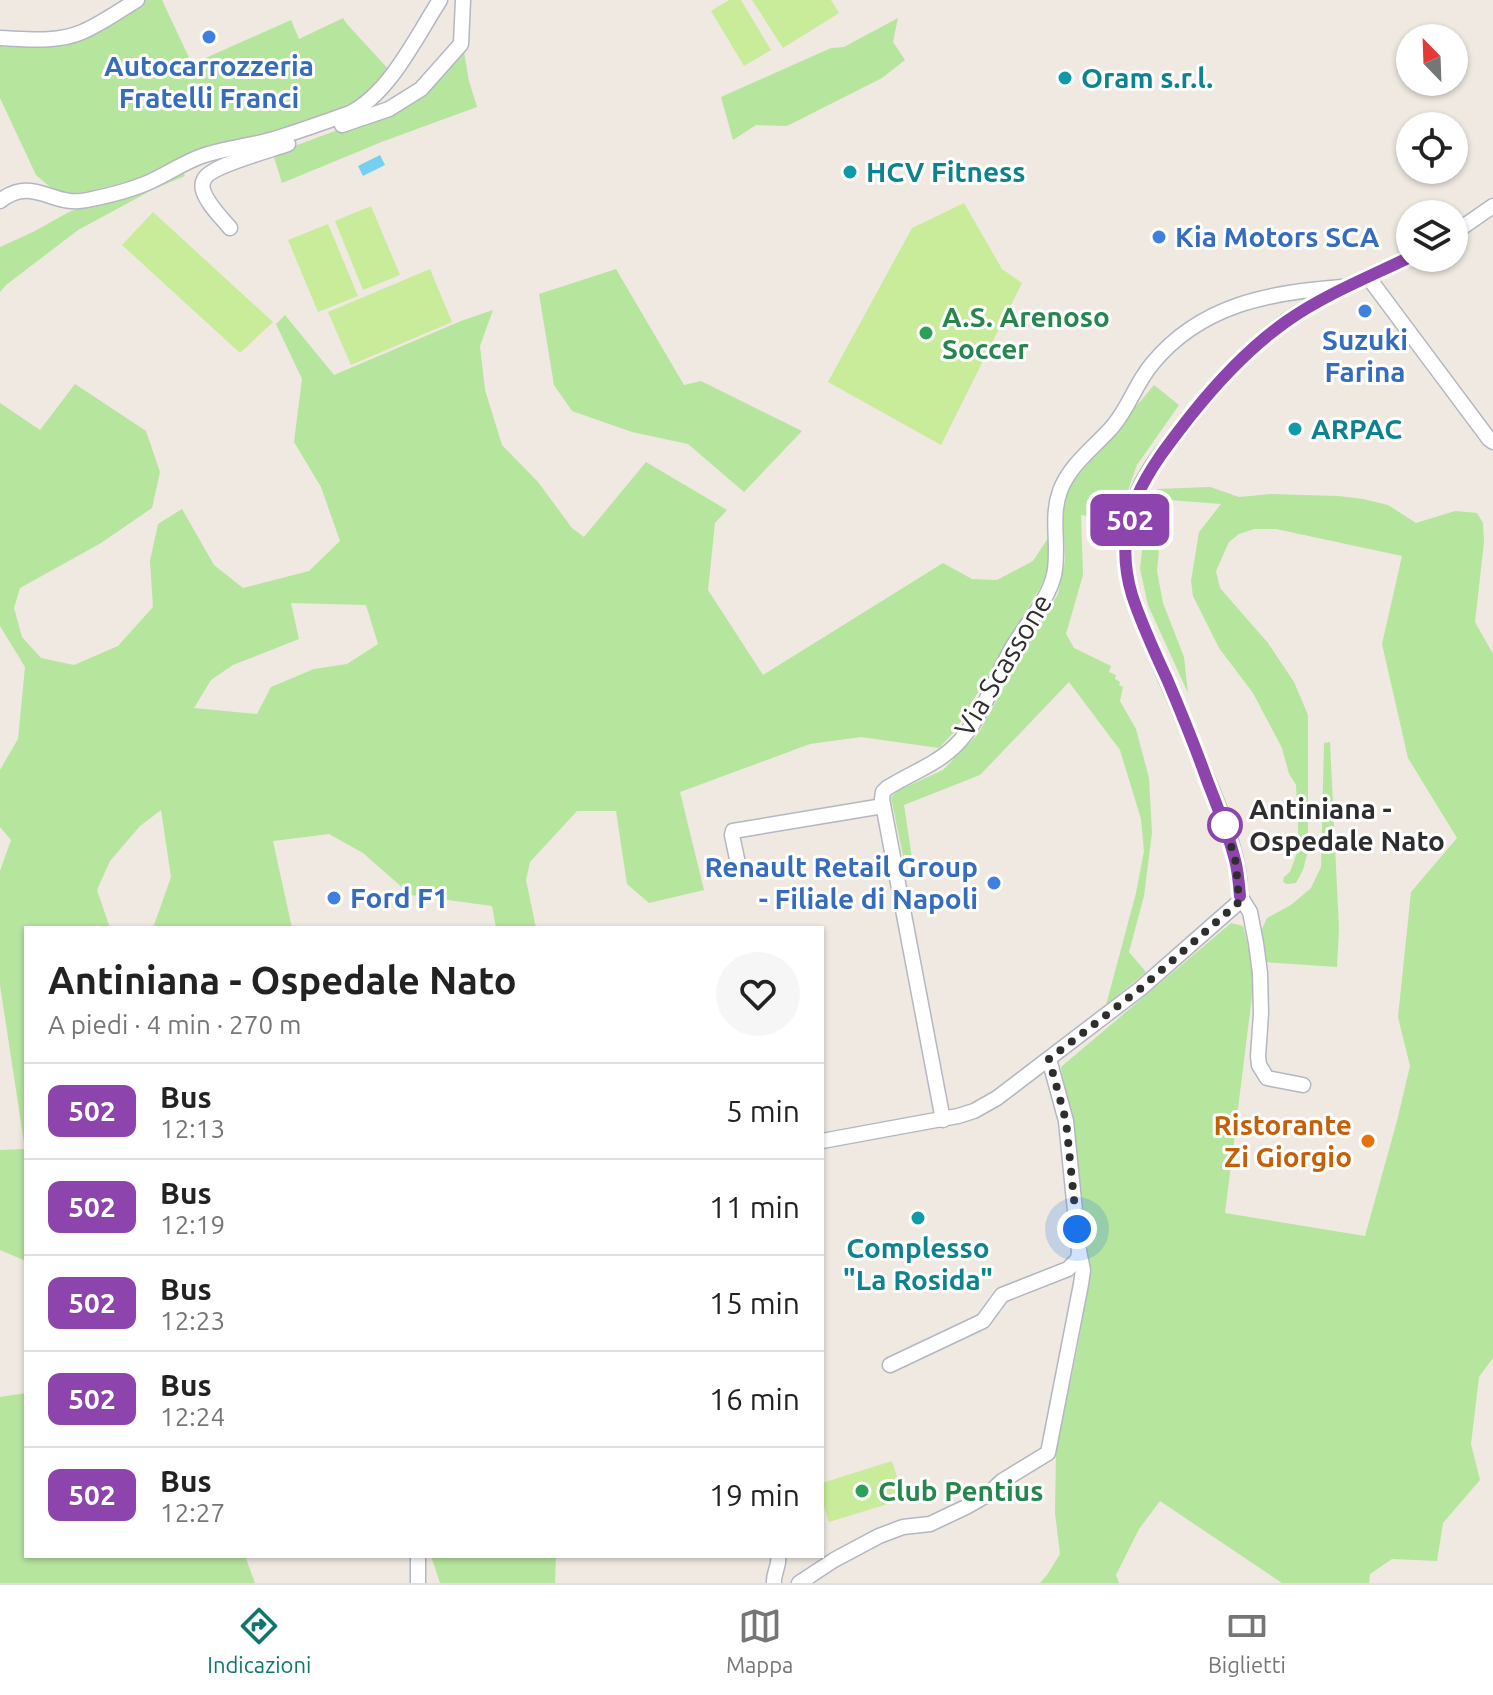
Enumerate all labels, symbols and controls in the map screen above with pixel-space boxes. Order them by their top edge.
north arrow [1396,24,1468,96]
map controls [1396,24,1468,272]
marker: Autocarrozzeria Fratelli Franci [200,28,218,46]
place label: Autocarrozzeria Fratelli Franci [104,50,314,113]
place label: Oram s.r.l. [1081,62,1213,93]
marker: Oram s.r.l. [1056,69,1074,87]
button: locate [1396,112,1468,184]
place label: HCV Fitness [866,156,1026,187]
marker: HCV Fitness [841,163,859,181]
button: layers [1396,200,1468,272]
place label: Kia Motors SCA [1175,221,1380,252]
marker: Kia Motors SCA [1150,228,1168,246]
place label: A.S. Arenoso Soccer [942,301,1110,364]
marker: Suzuki Farina [1356,302,1374,320]
marker: A.S. Arenoso Soccer [917,324,935,342]
place label: Suzuki Farina [1322,324,1408,387]
place label: ARPAC [1311,413,1402,444]
marker: ARPAC [1286,420,1304,438]
line badge: 502 [1084,494,1176,546]
text: 502 [1106,504,1154,535]
street label: Via Scassone [948,588,1057,741]
place label: Antiniana - Ospedale Nato [1249,793,1445,856]
marker: Antiniana - Ospedale Nato [1208,808,1242,842]
place label: Renault Retail Group - Filiale di Napoli [705,851,978,914]
marker: Renault Retail Group - Filiale di Napoli [985,874,1003,892]
place label: Ford F1 [350,882,449,913]
marker: Ford F1 [325,889,343,907]
button: heart [716,952,800,1036]
text: Antiniana - Ospedale Nato [48,959,517,1001]
text: A piedi · 4 min · 270 m [48,1010,301,1039]
text: Bus [160,1080,212,1114]
text: 5 min [726,1094,800,1128]
text: 502 [68,1095,116,1126]
place label: Ristorante Zi Giorgio [1214,1109,1352,1172]
text: 12:13 [160,1114,225,1143]
marker: Ristorante Zi Giorgio [1359,1132,1377,1150]
text: Bus [160,1176,212,1210]
text: 11 min [709,1190,800,1224]
text: 502 [68,1191,116,1222]
marker: Complesso "La Rosida" [909,1209,927,1227]
your location [1057,1209,1097,1249]
text: 12:19 [160,1210,225,1239]
place label: Complesso "La Rosida" [843,1232,993,1295]
text: Bus [160,1272,212,1306]
text: 15 min [709,1286,800,1320]
text: 502 [68,1287,116,1318]
text: 12:23 [160,1306,225,1335]
text: Bus [160,1368,212,1402]
text: 16 min [709,1382,800,1416]
text: 502 [68,1383,116,1414]
text: 12:24 [160,1402,225,1431]
text: Bus [160,1464,212,1498]
place label: Club Pentius [878,1475,1043,1506]
text: 19 min [709,1478,800,1512]
text: 502 [68,1479,116,1510]
marker: Club Pentius [853,1482,871,1500]
text: 12:27 [160,1498,225,1527]
tab: Indicazioni [207,1604,311,1677]
tab: Mappa [726,1604,793,1677]
tab: Biglietti [1208,1604,1286,1677]

